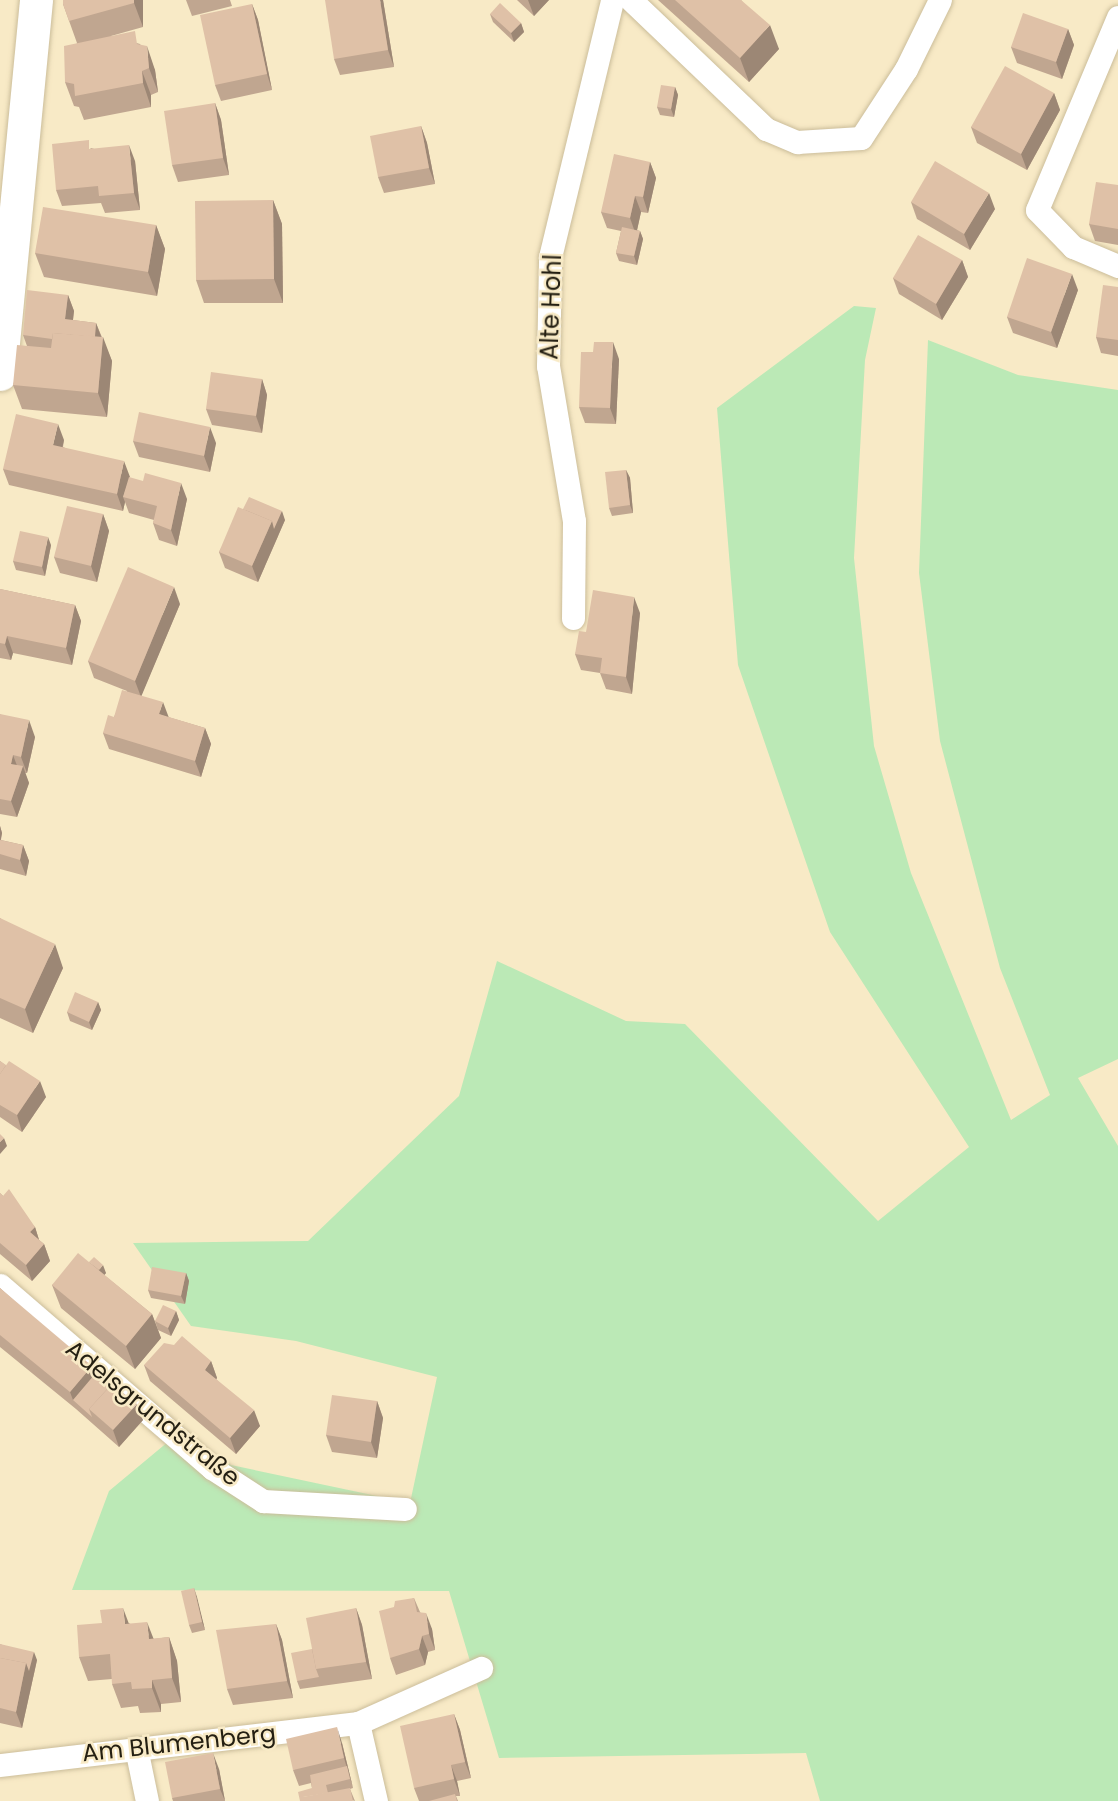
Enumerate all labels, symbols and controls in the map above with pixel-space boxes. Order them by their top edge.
street label: Alte Hohl [535,254,567,360]
street label: Adelsgrundstraße [60,1334,246,1492]
street label: Am Blumenberg [81,1719,277,1767]

